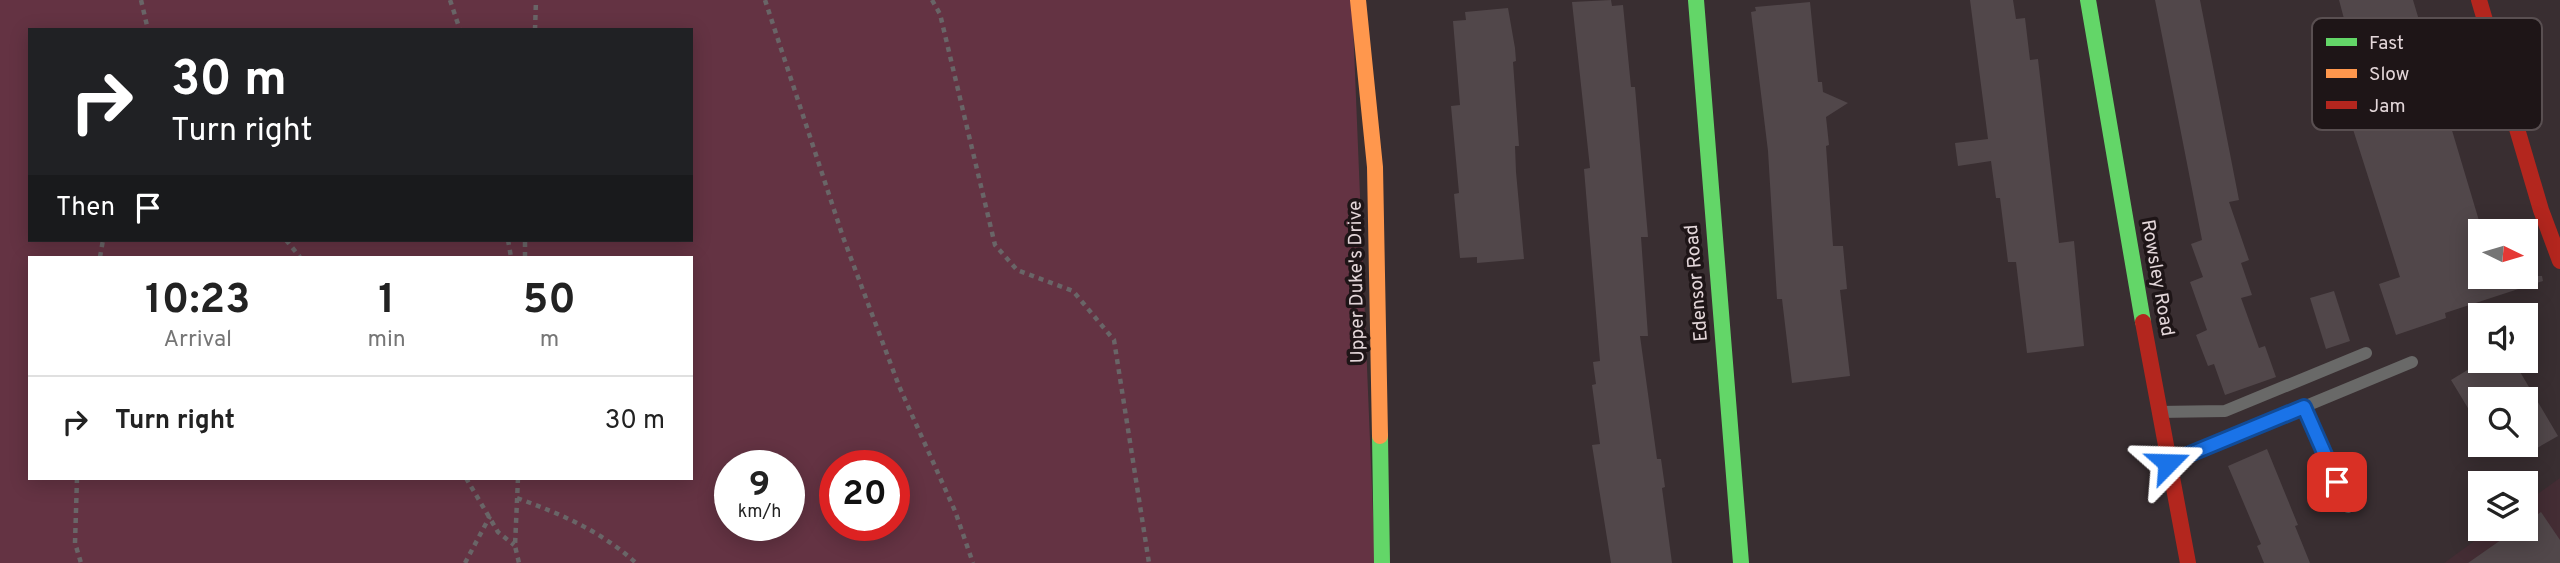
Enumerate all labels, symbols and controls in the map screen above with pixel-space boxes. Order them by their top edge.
legend [2312,18,2542,130]
text: Fast [2369,32,2404,56]
text: 30 m [171,51,287,113]
icon: right [56,56,147,147]
text: Slow [2369,63,2409,87]
text: Jam [2369,95,2406,119]
text: Turn right [171,112,313,152]
icon: arrive [129,189,167,227]
text: Then [56,192,115,225]
street label: Upper Duke's Drive [1344,200,1370,364]
street label: Rowsley Road [2135,218,2179,338]
north arrow [2468,219,2538,289]
map controls [2468,219,2538,541]
street label: Edensor Road [1680,223,1714,343]
text: 10:23 [145,275,250,328]
text: 1 [378,275,395,328]
text: 50 [523,275,576,328]
button: sound [2468,303,2538,373]
text: Arrival [163,326,232,355]
text: min [367,326,406,355]
text: m [540,326,559,355]
button: search [2468,387,2538,457]
icon: right [56,403,94,441]
text: Turn right [115,405,235,438]
text: 30 m [605,405,665,438]
position arrow [2131,426,2205,500]
speed limit sign: 20 [819,450,910,541]
pin [2307,452,2367,512]
icon: arrive [2318,463,2356,501]
text: 9 [749,464,770,508]
button: layers [2468,471,2538,541]
text: km/h [738,501,781,524]

